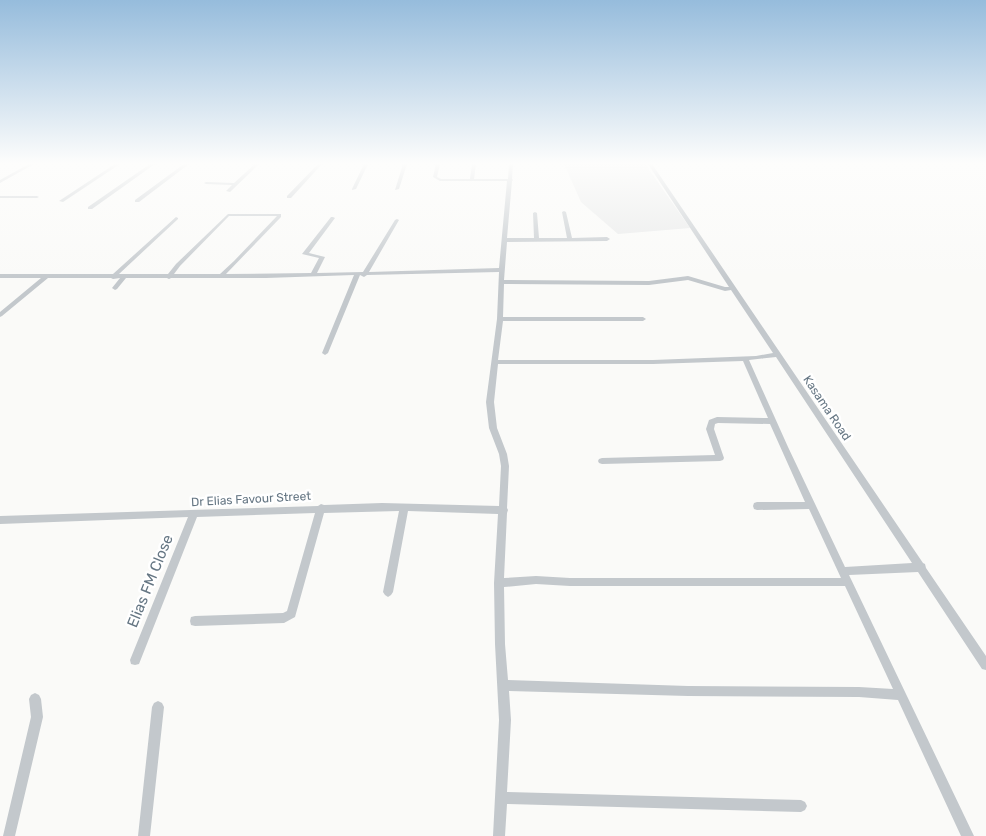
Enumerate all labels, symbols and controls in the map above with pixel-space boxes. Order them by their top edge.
street label: Kasama Road [800,373,854,443]
street label: Dr Elias Favour Street [191,489,312,509]
street label: Elias FM Close [123,532,177,630]

